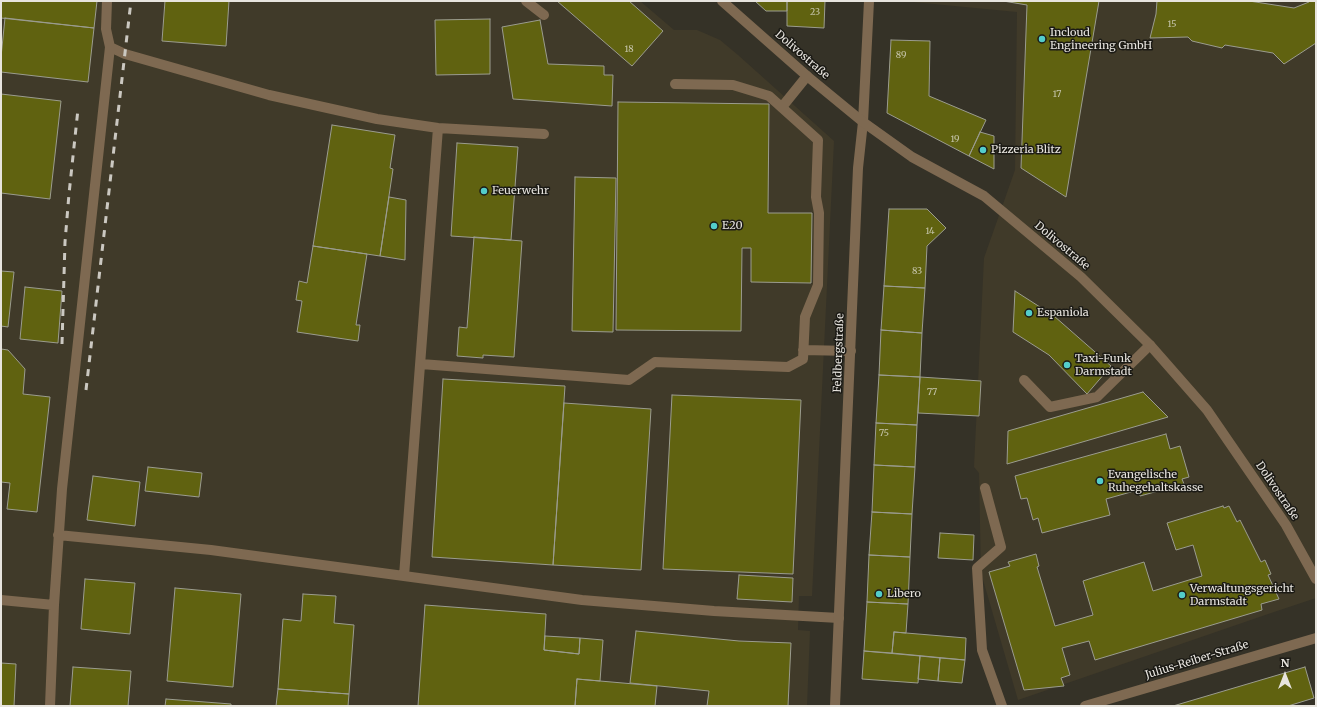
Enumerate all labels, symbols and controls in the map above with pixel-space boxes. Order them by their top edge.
house number: 23 [810,7,820,17]
house number: 15 [1167,19,1177,29]
place label: Incloud Engineering GmbH [1050,26,1152,52]
street label: Dolivostraße [772,28,832,82]
marker: Incloud Engineering GmbH [1037,34,1047,44]
house number: 18 [624,44,634,54]
house number: 89 [896,50,906,60]
house number: 17 [1053,89,1061,99]
house number: 19 [950,134,960,144]
place label: Pizzeria Blitz [991,143,1061,157]
marker: Pizzeria Blitz [978,145,988,155]
place label: Feuerwehr [492,184,549,198]
marker: Feuerwehr [479,186,489,196]
place label: E20 [722,219,743,233]
street label: Dolivostraße [1032,219,1092,273]
marker: E20 [709,221,719,231]
house number: 14 [925,226,935,236]
house number: 83 [912,266,922,276]
place label: Espaniola [1037,306,1089,320]
marker: Espaniola [1024,308,1034,318]
street label: Feldbergstraße [831,313,847,393]
place label: Taxi-Funk Darmstadt [1075,352,1132,378]
marker: Taxi-Funk Darmstadt [1062,360,1072,370]
house number: 77 [927,387,937,397]
house number: 75 [879,428,889,438]
street label: Dolivostraße [1253,459,1301,523]
place label: Evangelische Ruhegehaltskasse [1108,468,1203,494]
marker: Evangelische Ruhegehaltskasse [1095,476,1105,486]
place label: Verwaltungsgericht Darmstadt [1190,582,1294,608]
place label: Libero [887,587,921,601]
marker: Libero [874,589,884,599]
marker: Verwaltungsgericht Darmstadt [1177,590,1187,600]
street label: Julius-Reiber-Straße [1144,638,1250,682]
north arrow [1265,655,1305,695]
text: N [1281,656,1289,670]

